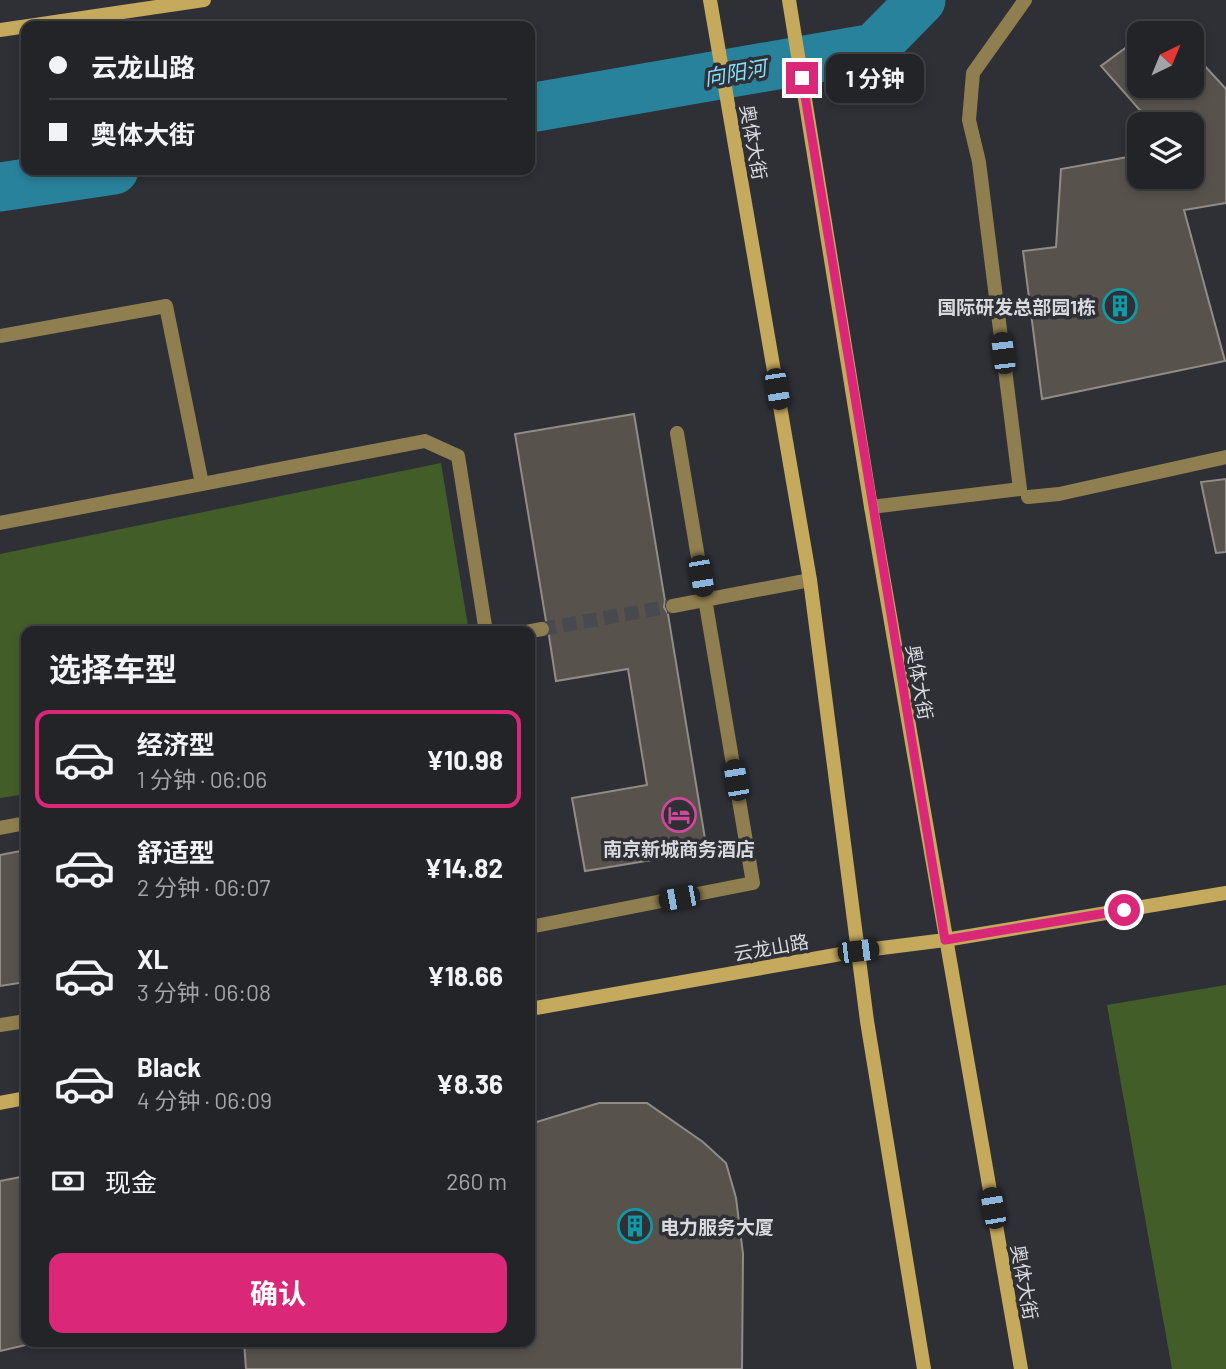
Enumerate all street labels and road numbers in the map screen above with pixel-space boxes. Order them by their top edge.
street label: 奥体大街 [736,103,772,181]
street label: 奥体大街 [902,643,938,721]
street label: 云龙山路 [732,929,810,965]
street label: 奥体大街 [1007,1243,1043,1321]

